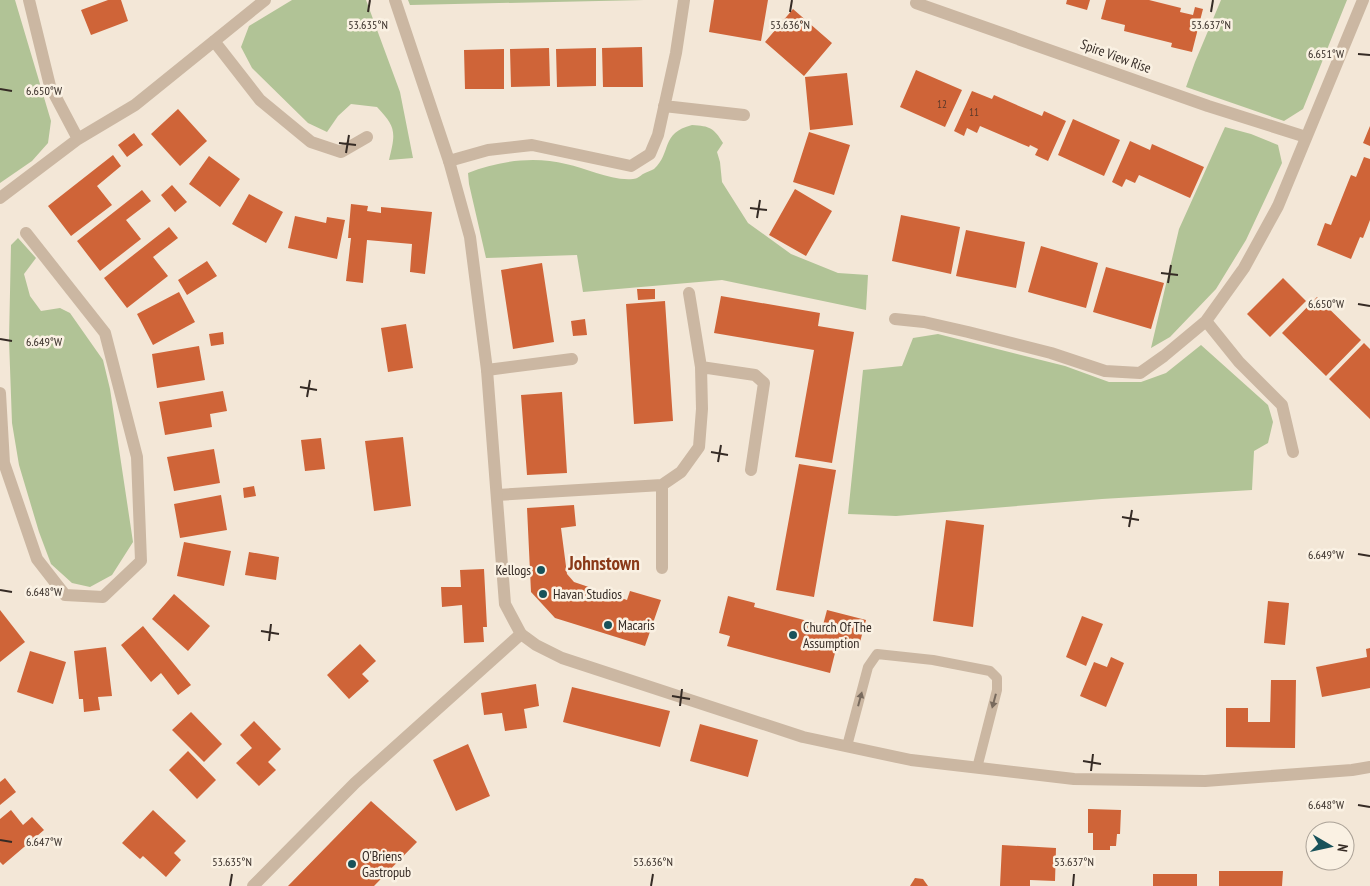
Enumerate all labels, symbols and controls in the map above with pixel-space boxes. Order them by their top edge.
text: 53.635°N [348,17,388,32]
text: 53.636°N [770,17,810,32]
text: 53.637°N [1191,17,1231,32]
street label: Spire View Rise [1078,35,1154,77]
text: 6.651°W [1308,46,1344,61]
text: 6.650°W [26,83,62,98]
house number: 12 [937,97,947,111]
house number: 11 [969,105,979,119]
text: 6.650°W [1308,296,1344,311]
text: 6.649°W [26,334,62,349]
text: 6.649°W [1308,547,1344,562]
district label: Johnstown [567,551,640,575]
place label: Kellogs [496,561,531,579]
marker: Kellogs [535,564,547,576]
text: 6.648°W [26,584,62,599]
place label: Havan Studios [553,585,622,603]
marker: Havan Studios [537,588,549,600]
place label: Macaris [618,616,655,634]
place label: Church Of The Assumption [803,618,872,652]
marker: Macaris [602,619,614,631]
marker: Church Of The Assumption [787,629,799,641]
one-way arrow [856,692,864,707]
one-way arrow [990,693,998,708]
text: 6.648°W [1308,797,1344,812]
north arrow [1305,821,1355,871]
text: 6.647°W [26,834,62,849]
text: N [1333,843,1352,853]
place label: O'Briens Gastropub [362,847,411,881]
text: 53.635°N [212,854,252,869]
text: 53.636°N [633,854,673,869]
text: 53.637°N [1054,854,1094,869]
marker: O'Briens Gastropub [346,858,358,870]

